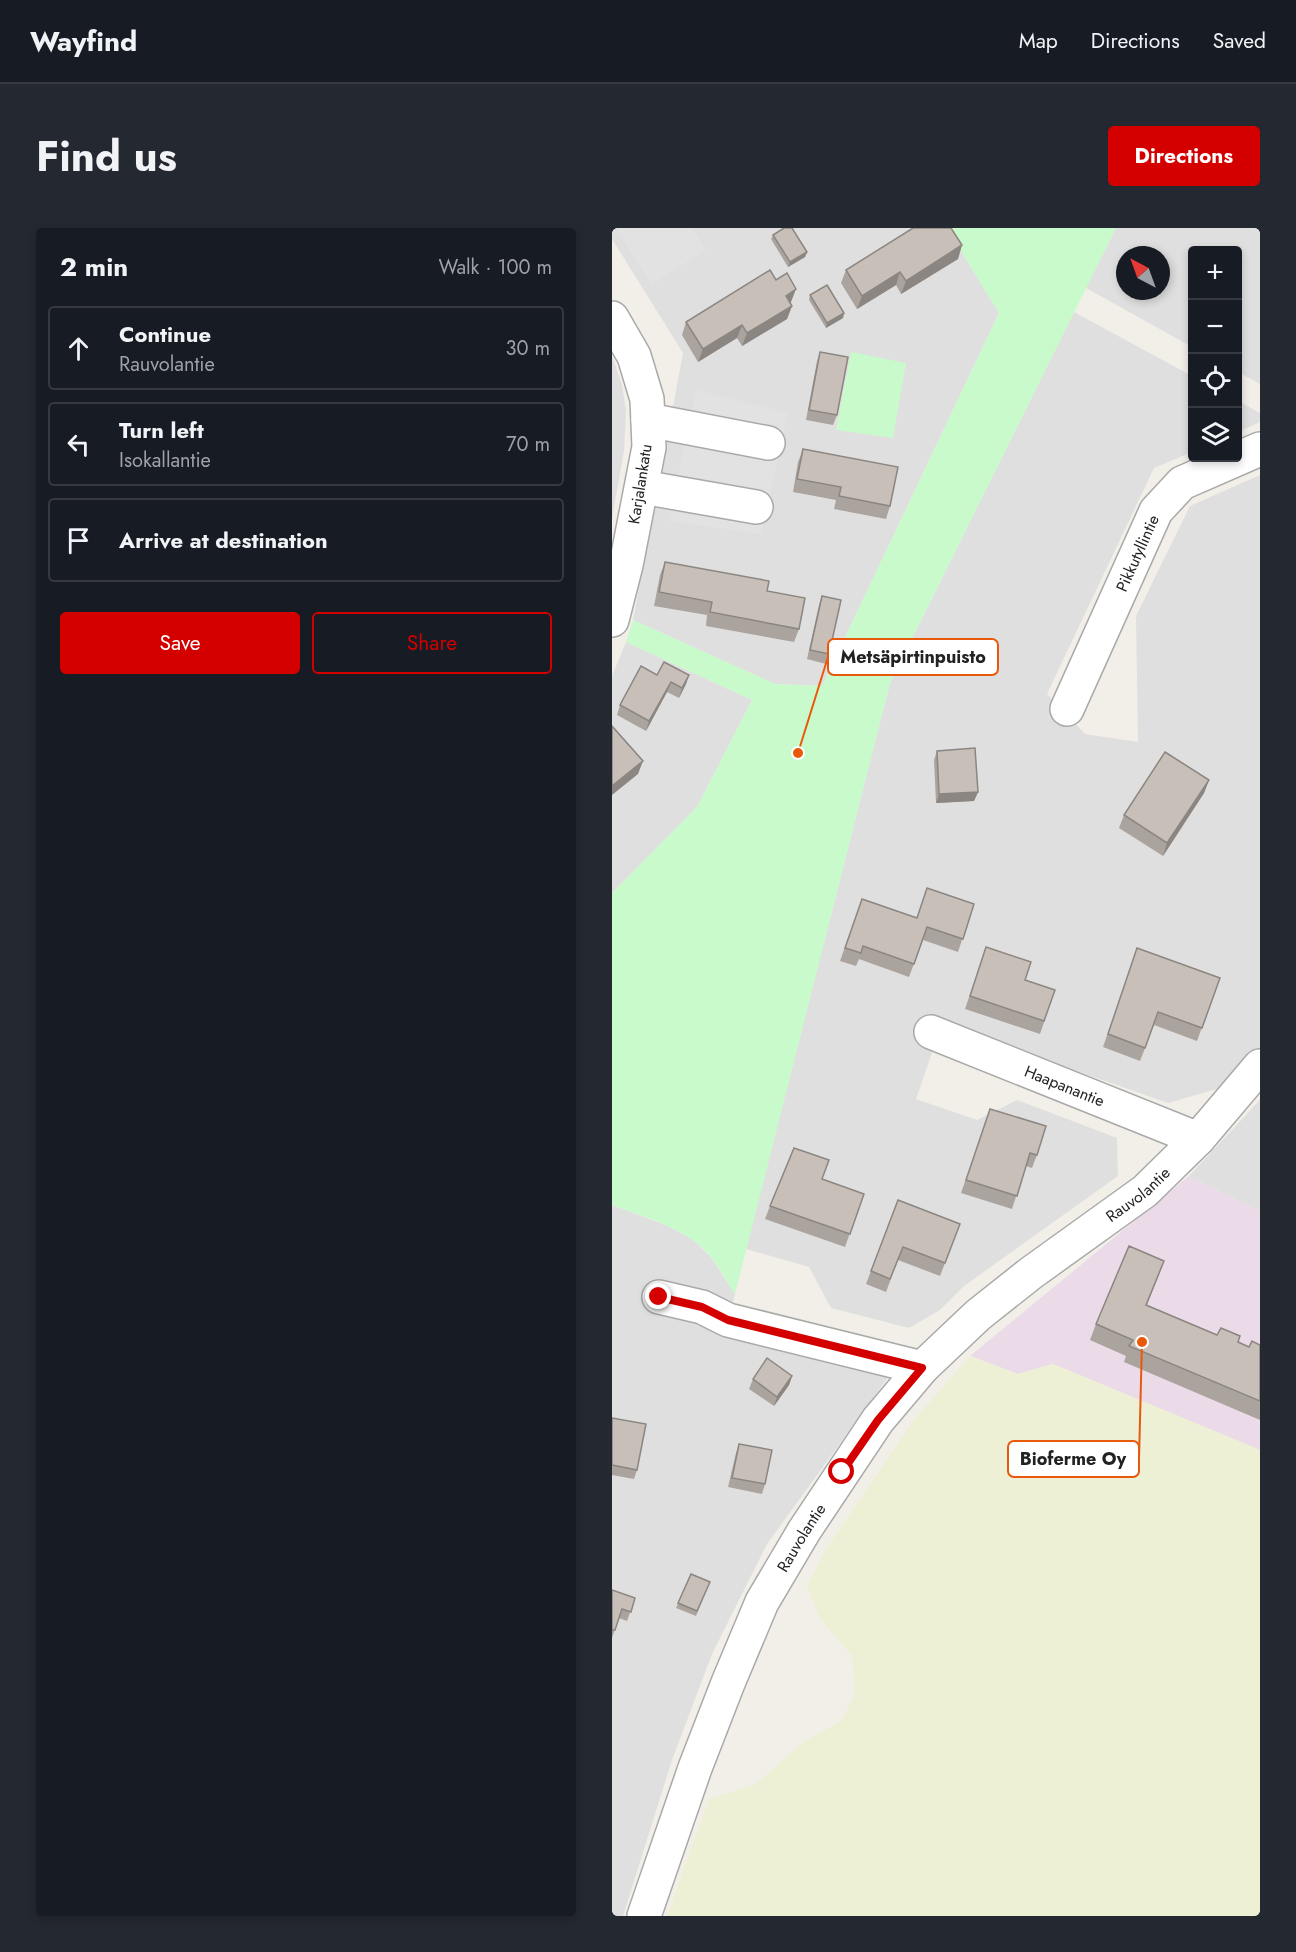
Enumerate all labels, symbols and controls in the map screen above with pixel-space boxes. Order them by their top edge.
text: Wayfind [30,21,137,62]
text: Map [1019,26,1058,56]
text: Directions [1091,26,1180,56]
text: Saved [1213,26,1266,56]
text: Find us [36,126,177,187]
button: Directions [1108,126,1260,186]
north arrow [1116,246,1170,300]
map controls [1188,246,1242,462]
button: + [1188,246,1242,300]
text: 2 min [60,248,128,286]
text: Walk · 100 m [439,253,552,282]
button: − [1188,300,1242,354]
text: Continue [119,318,211,350]
icon: ahead [62,332,95,365]
text: 30 m [505,334,550,363]
text: Rauvolantie [119,350,215,379]
button: locate [1188,354,1242,408]
button: layers [1188,408,1242,462]
text: Turn left [119,414,204,446]
icon: left [62,428,95,461]
text: 70 m [506,430,550,459]
street label: Karjalankatu [622,442,658,526]
text: Isokallantie [119,446,211,475]
street label: Pikkutyllintie [1110,511,1164,595]
icon: arrive [62,524,95,557]
text: Arrive at destination [119,524,328,556]
button: Save [60,612,300,674]
button: Share [312,612,552,674]
callout: Metsäpirtinpuisto [828,639,998,675]
text: Metsäpirtinpuisto [840,644,986,670]
street label: Haapanantie [1021,1059,1108,1112]
street label: Rauvolantie [1101,1161,1175,1227]
route end [645,1283,671,1309]
callout: Bioferme Oy [1008,1441,1139,1477]
text: Bioferme Oy [1020,1446,1127,1472]
route start [828,1458,854,1484]
street label: Rauvolantie [771,1499,831,1576]

